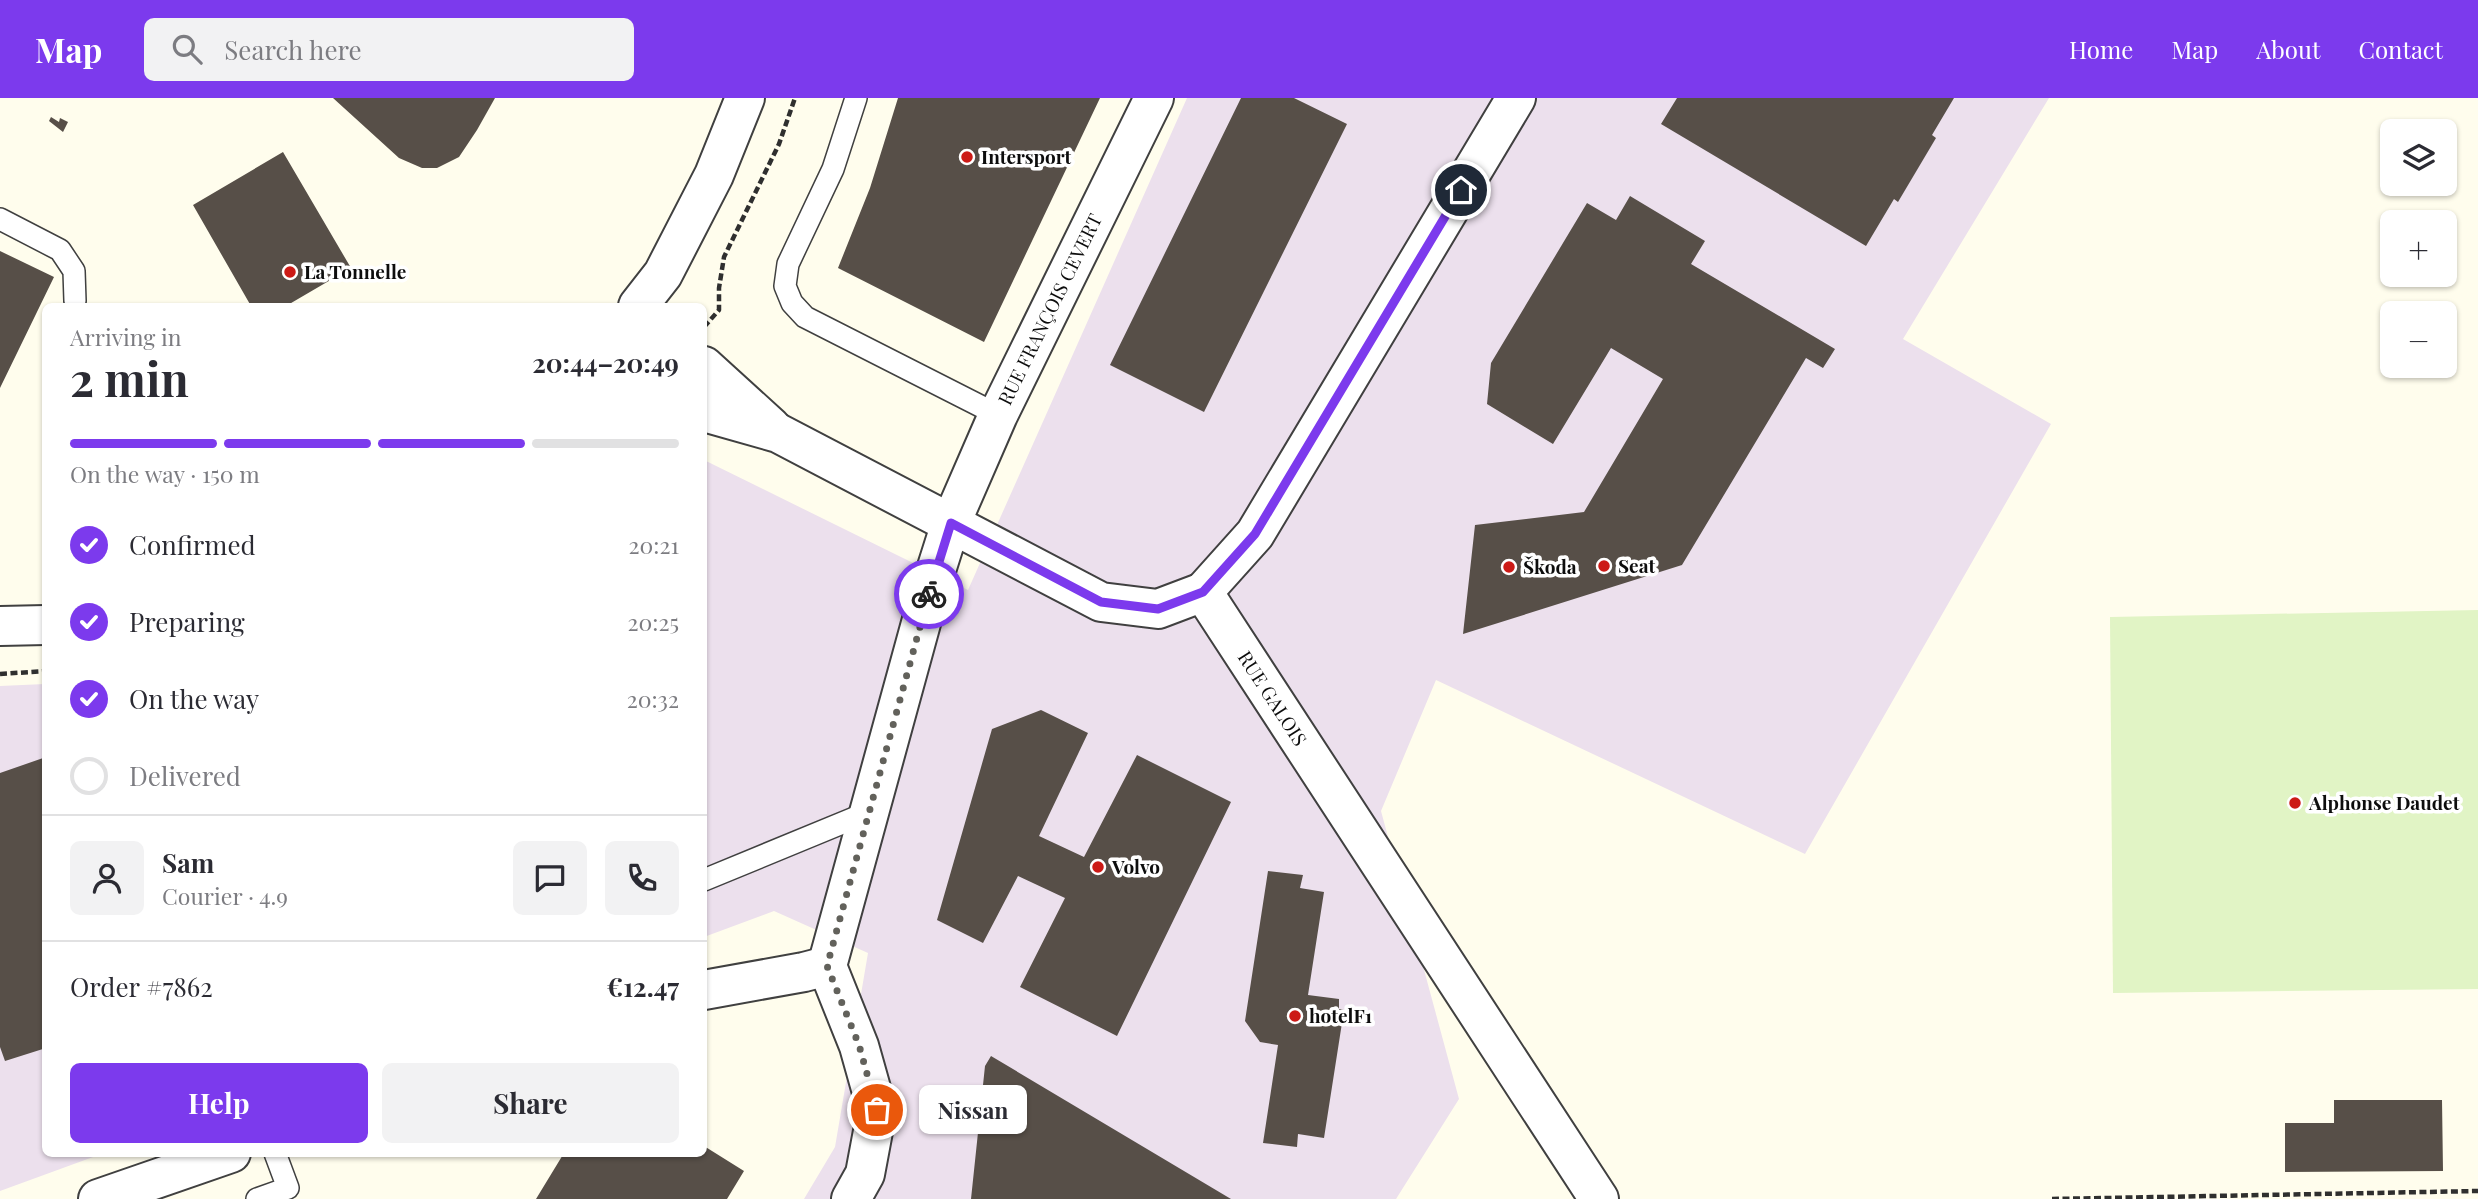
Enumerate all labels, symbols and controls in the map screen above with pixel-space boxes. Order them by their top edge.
search box [144,18,634,81]
text: Map [35,27,102,71]
icon: search [168,30,206,68]
text: Search here [224,32,362,67]
text: Home [2069,33,2133,65]
text: Map [2171,33,2218,65]
text: About [2256,33,2320,65]
text: Contact [2358,33,2443,65]
map controls [2380,119,2457,378]
button: layers [2380,119,2457,196]
place label: Intersport [981,143,1072,169]
marker: Intersport [959,149,975,165]
pin [1431,160,1491,220]
icon: home [1442,171,1480,209]
street label: RUE FRANÇOIS CEVERT [991,209,1107,409]
button: + [2380,210,2457,287]
place label: La Tonnelle [304,258,406,284]
marker: La Tonnelle [282,264,298,280]
button: − [2380,301,2457,378]
text: Arriving in [70,321,182,352]
text: 20:44–20:49 [532,345,679,380]
text: 2 min [70,347,189,409]
text: On the way · 150 m [70,458,260,489]
icon: check [70,526,108,564]
text: Confirmed [129,527,256,562]
text: 20:21 [629,529,679,560]
place label: Seat [1618,552,1656,578]
place label: Škoda [1523,553,1577,579]
marker: Seat [1596,558,1612,574]
courier [894,559,964,629]
marker: Škoda [1501,559,1517,575]
icon: bike [910,575,948,613]
icon: check [70,603,108,641]
text: Preparing [129,604,245,639]
text: 20:25 [628,606,679,637]
street label: RUE GALOIS [1233,645,1314,750]
icon: check [70,680,108,718]
text: On the way [129,681,259,716]
text: 20:32 [627,683,679,714]
text: Delivered [129,758,241,793]
place label: Alphonse Daudet [2308,789,2460,815]
marker: Alphonse Daudet [2287,795,2303,811]
button: person [70,841,144,915]
button: chat [513,841,587,915]
button: phone [605,841,679,915]
text: Sam [162,845,214,880]
place label: Volvo [1111,853,1160,879]
marker: Volvo [1090,859,1106,875]
text: Courier · 4.9 [162,880,288,911]
text: Order #7862 [70,969,213,1004]
text: €12.47 [607,969,679,1004]
place label: hotelF1 [1309,1002,1372,1028]
marker: hotelF1 [1287,1008,1303,1024]
button: Help [70,1063,368,1143]
button: Share [382,1063,679,1143]
pin [847,1080,907,1140]
callout: Nissan [919,1086,1028,1134]
icon: bag [858,1091,896,1129]
text: Nissan [938,1094,1008,1125]

